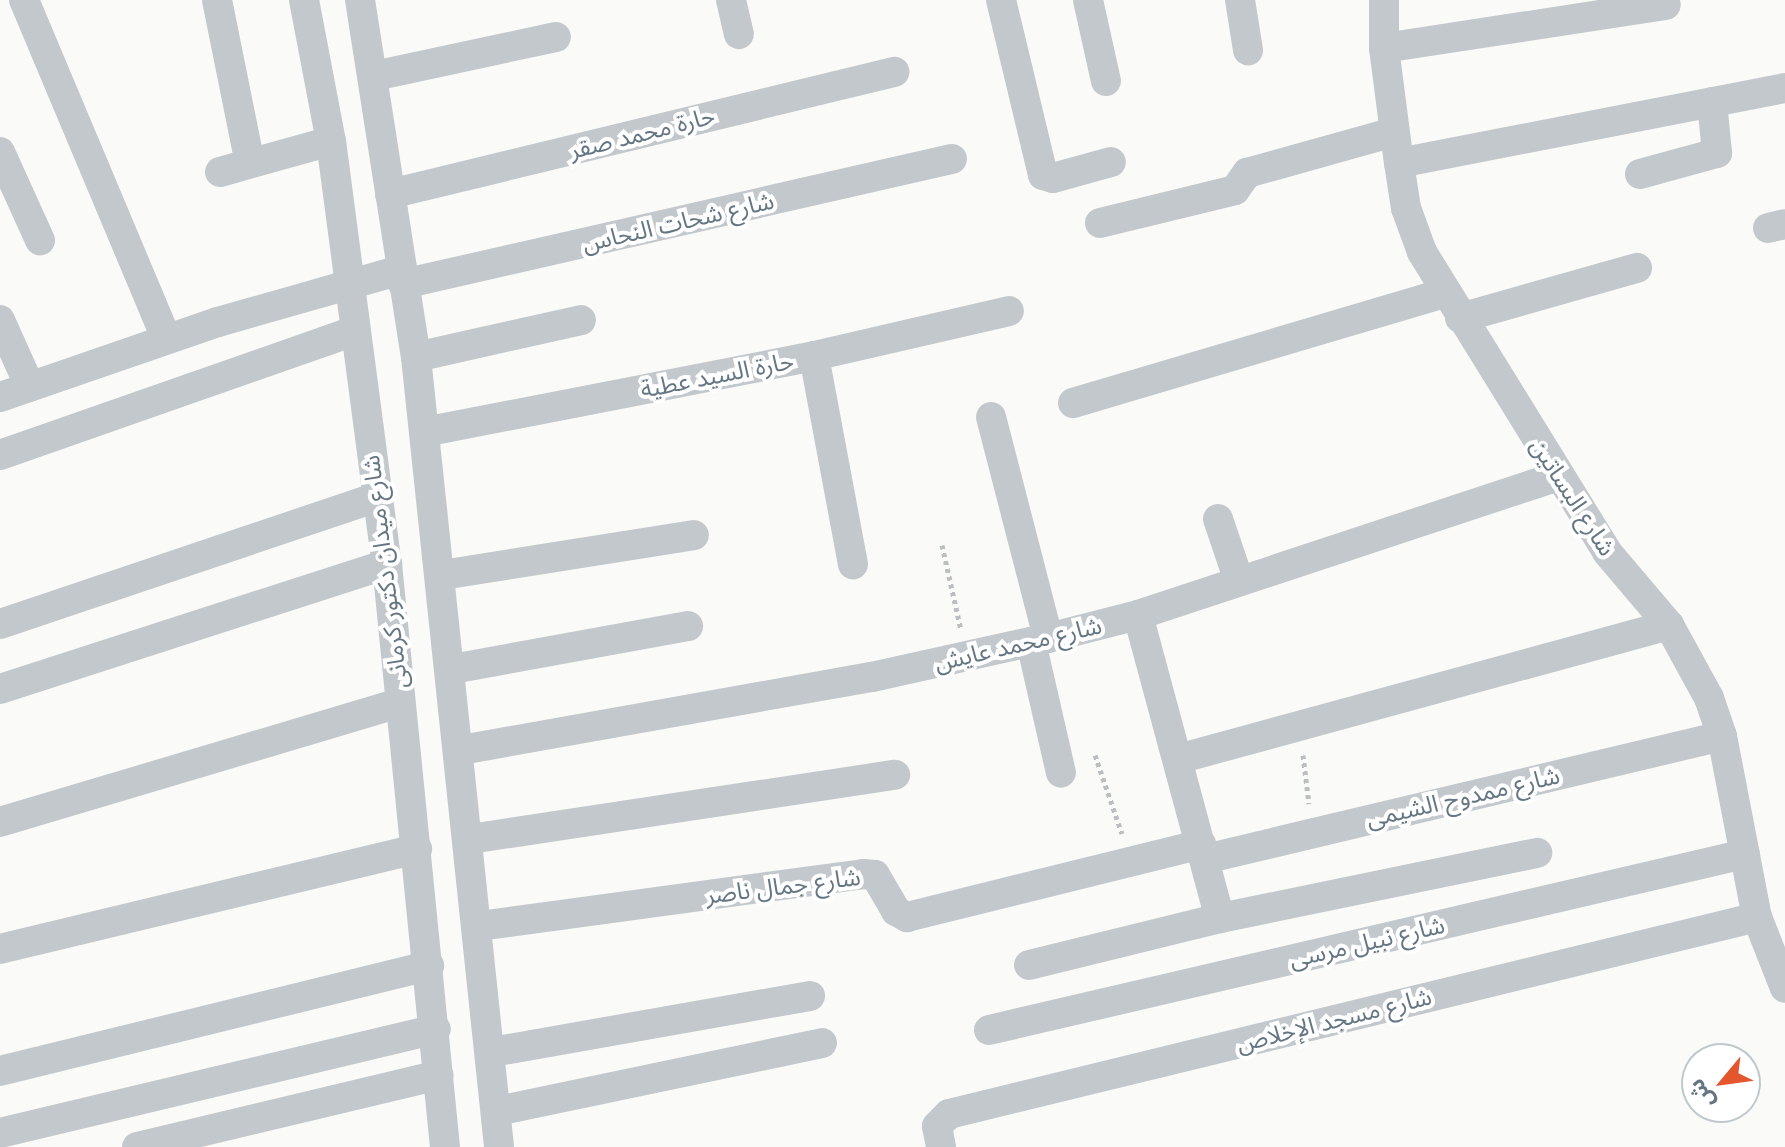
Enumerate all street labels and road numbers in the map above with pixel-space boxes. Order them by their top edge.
street label: حارة محمد صقر [566,101,718,165]
street label: شارع شحات النحاس [579,186,777,258]
street label: حارة السيد عطية [638,346,796,404]
street label: شارع البساتين [1524,433,1622,561]
street label: شارع ميدان دكتور كرمانى [356,454,414,690]
street label: شارع محمد عايش [932,611,1104,677]
street label: شارع ممدوح الشيمى [1363,761,1563,833]
street label: شارع جمال ناصر [704,862,862,910]
street label: شارع نبيل مرسى [1287,910,1447,974]
street label: شارع مسجد الإخلاص [1233,982,1435,1058]

